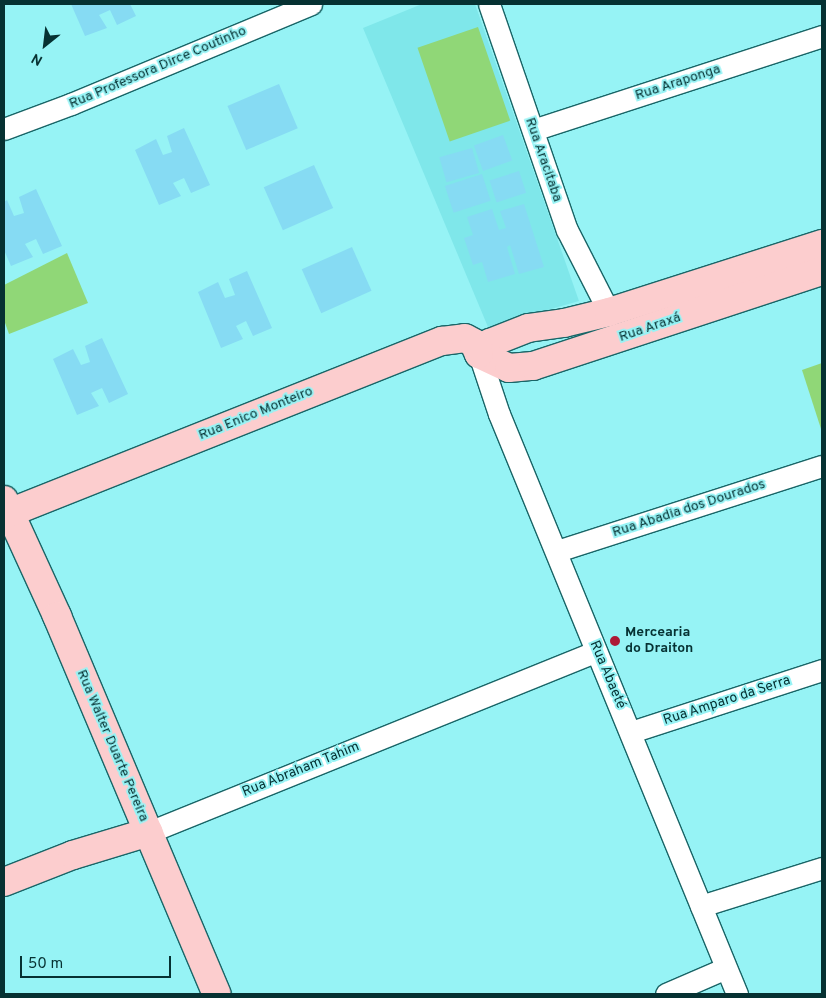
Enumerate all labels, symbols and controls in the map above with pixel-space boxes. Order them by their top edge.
north arrow [20,20,70,70]
street label: Rua Professora Dirce Coutinho [67,23,249,113]
text: N [29,49,46,68]
street label: Rua Araponga [633,61,723,105]
street label: Rua Aracitaba [521,115,565,205]
street label: Rua Araxá [617,310,683,346]
street label: Rua Enico Monteiro [197,383,315,445]
street label: Rua Abadia dos Dourados [610,476,768,542]
place label: Mercearia do Draiton [625,625,693,658]
marker: Mercearia do Draiton [609,635,621,647]
street label: Rua Abaeté [585,638,629,712]
street label: Rua Walter Duarte Pereira [72,667,152,825]
street label: Rua Amparo da Serra [661,672,793,730]
street label: Rua Abraham Tahim [239,739,363,801]
scale bar [22,946,174,978]
text: 50 m [28,955,63,974]

